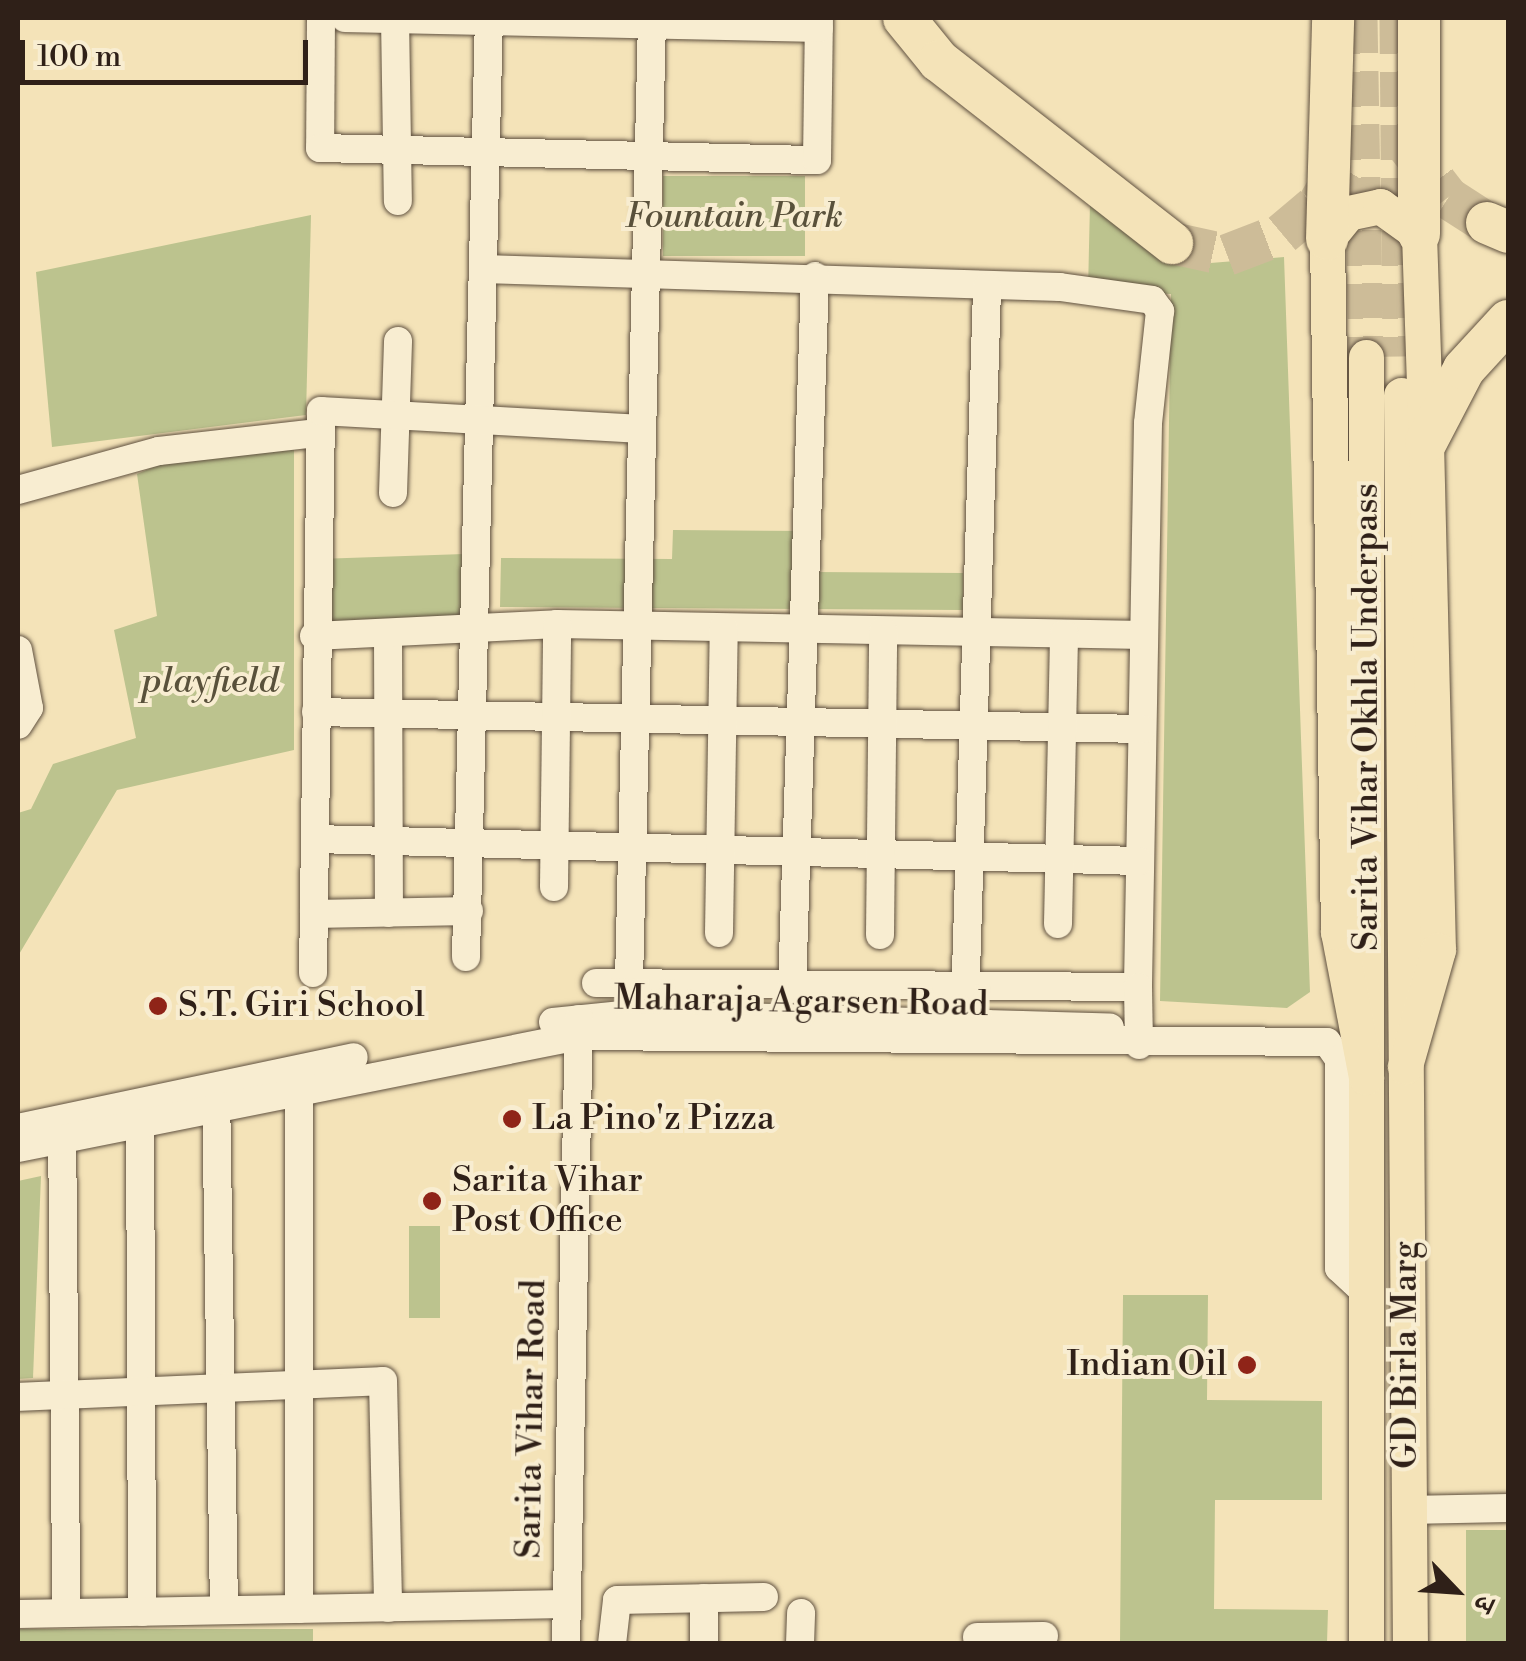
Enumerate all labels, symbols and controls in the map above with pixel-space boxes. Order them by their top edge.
scale bar [25,20,312,82]
text: 100 m [37,38,121,76]
park label: Fountain Park [625,196,843,238]
street label: Sarita Vihar Okhla Underpass [1346,483,1388,951]
park label: playfield [142,661,278,703]
street label: Maharaja Agarsen Road [614,978,988,1026]
place label: S.T. Giri School [178,985,425,1027]
marker: S.T. Giri School [147,995,169,1017]
place label: La Pino'z Pizza [532,1098,775,1140]
marker: La Pino'z Pizza [501,1108,523,1130]
place label: Sarita Vihar Post Office [452,1160,643,1242]
marker: Sarita Vihar Post Office [421,1190,443,1212]
street label: GD Birla Marg [1385,1241,1427,1469]
street label: Sarita Vihar Road [509,1279,555,1559]
place label: Indian Oil [1066,1344,1227,1386]
marker: Indian Oil [1236,1354,1258,1376]
north arrow [1406,1541,1506,1641]
text: उ [1465,1590,1503,1618]

